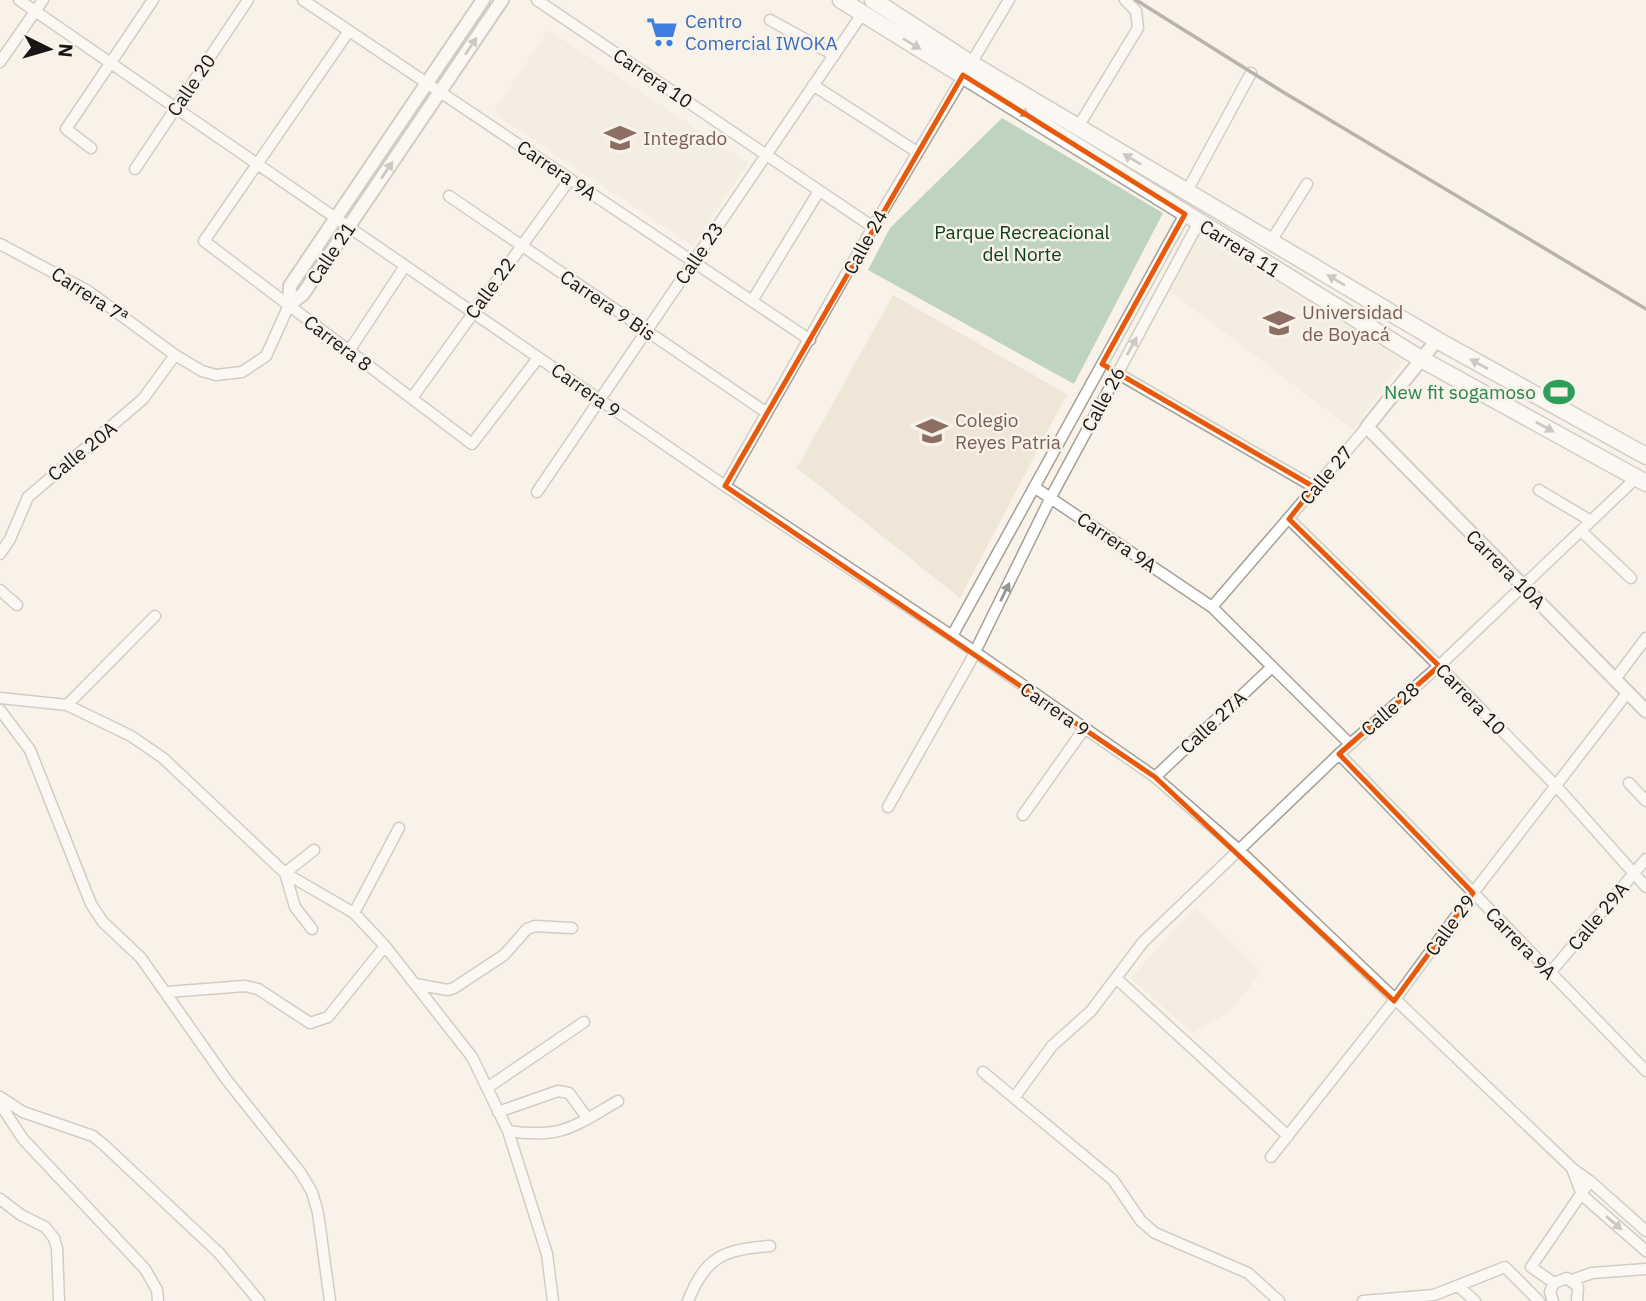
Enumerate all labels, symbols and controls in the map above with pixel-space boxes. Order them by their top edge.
place label: Centro Comercial IWOKA [685,9,838,55]
north arrow [14,14,84,84]
supermarket icon: Centro Comercial IWOKA [645,15,679,49]
one-way arrow [464,37,478,55]
one-way arrow [903,38,922,51]
text: N [53,43,78,58]
street label: Carrera 10 [609,43,697,113]
street label: Calle 20 [162,49,220,121]
one-way arrow [1011,105,1030,118]
school or university icon: Integrado [603,121,637,155]
place label: Integrado [643,126,727,150]
street label: Carrera 9A [512,135,602,205]
one-way arrow [1123,153,1142,165]
one-way arrow [380,160,393,180]
street label: Calle 24 [838,206,892,278]
street label: Carrera 11 [1195,214,1285,282]
street label: Calle 21 [302,217,360,289]
street label: Calle 23 [670,217,728,289]
park label: Parque Recreacional del Norte [934,220,1110,266]
street label: Calle 22 [460,253,520,323]
street label: Carrera 7ª [47,261,133,329]
street label: Carrera 9 Bis [556,264,660,346]
one-way arrow [1326,274,1345,286]
place label: Universidad de Boyacá [1302,300,1403,346]
school or university icon: Universidad de Boyacá [1262,306,1296,340]
street label: Carrera 8 [299,310,377,376]
one-way arrow [1125,335,1137,355]
street label: Carrera 9 [547,357,625,423]
one-way arrow [1469,358,1489,370]
street label: Calle 26 [1076,363,1130,435]
sports icon: New fit sogamoso [1542,375,1576,409]
place label: New fit sogamoso [1384,380,1536,404]
place label: Colegio Reyes Patria [955,408,1061,454]
school or university icon: Colegio Reyes Patria [915,414,949,448]
street label: Calle 20A [43,416,121,486]
one-way arrow [1535,421,1555,433]
street label: Calle 27 [1294,441,1358,509]
street label: Carrera 9A [1072,507,1162,577]
street label: Carrera 10A [1461,524,1551,614]
one-way arrow [1000,582,1011,602]
street label: Carrera 10 [1431,658,1511,740]
street label: Carrera 9 [1016,676,1094,742]
street label: Calle 28 [1356,677,1424,741]
street label: Calle 27A [1175,685,1251,759]
street label: Calle 29A [1562,877,1634,955]
street label: Calle 29 [1420,890,1480,960]
street label: Carrera 9A [1481,902,1561,984]
one-way arrow [1605,1215,1623,1231]

